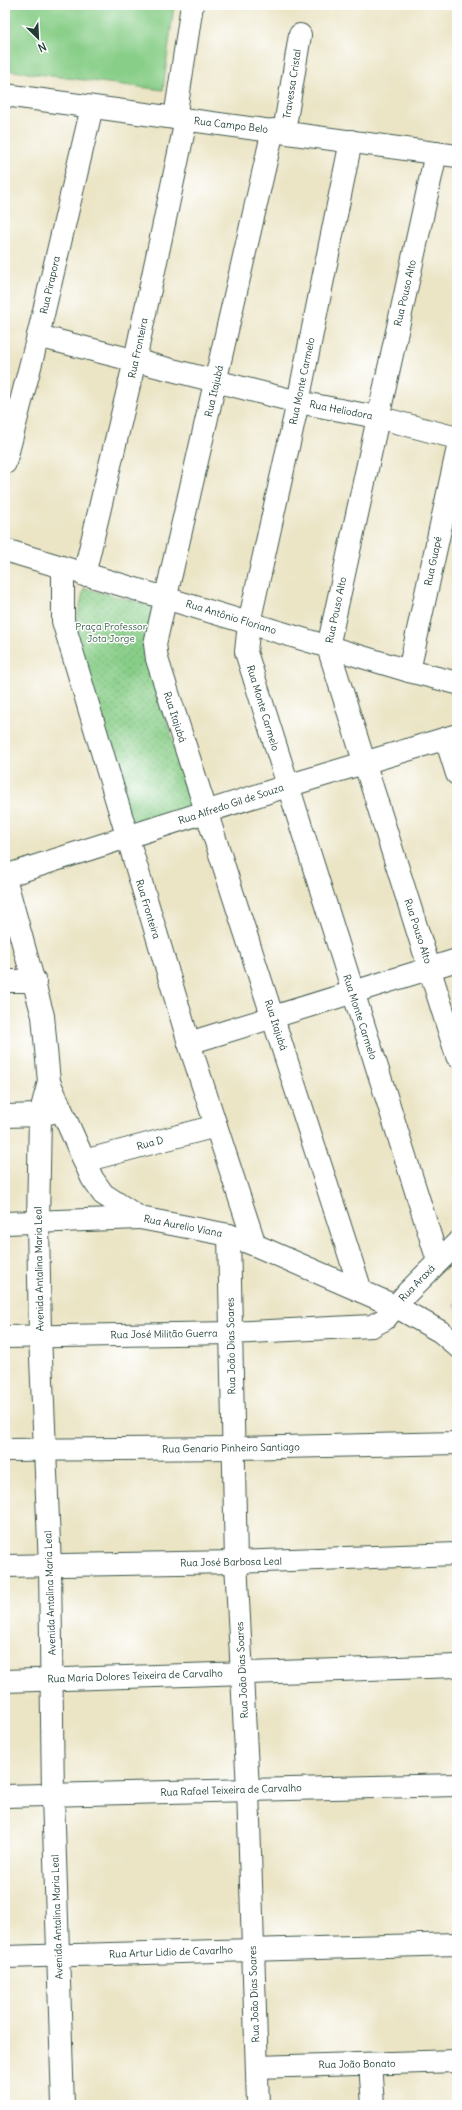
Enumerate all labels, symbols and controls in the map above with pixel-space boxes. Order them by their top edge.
north arrow [18,18,58,58]
text: N [36,39,48,55]
street label: Travessa Cristal [280,48,304,120]
street label: Rua Campo Belo [193,114,269,136]
street label: Rua Pirapora [37,254,63,315]
street label: Rua Pouso Alto [391,258,419,327]
street label: Rua Fronteira [125,316,151,379]
street label: Rua Monte Carmelo [286,336,318,426]
street label: Rua Itajubá [202,364,226,418]
street label: Rua Heliodora [308,398,374,423]
street label: Rua Guapé [421,535,445,587]
street label: Rua Pouso Alto [323,575,349,644]
street label: Rua Antônio Floriano [184,597,278,637]
park label: Praça Professor Jota Jorge [75,620,147,645]
street label: Rua Monte Carmelo [244,664,282,753]
street label: Rua Itajubá [161,690,189,744]
street label: Rua Alfredo Gil de Souza [177,781,286,827]
street label: Rua Fronteira [133,878,163,940]
street label: Rua Pouso Alto [401,897,435,966]
street label: Rua Monte Carmelo [340,973,380,1062]
street label: Rua Itajubá [262,998,290,1052]
street label: Rua D [135,1133,165,1153]
street label: Avenida Antalina Maria Leal [31,1206,47,1332]
street label: Rua Aurelio Viana [143,1212,224,1240]
street label: Rua Araxá [396,1261,438,1304]
street label: Rua João Dias Soares [224,1297,238,1395]
street label: Rua José Militão Guerra [110,1327,218,1341]
street label: Rua Genario Pinheiro Santiago [162,1440,300,1456]
street label: Avenida Antalina Maria Leal [41,1530,59,1656]
street label: Rua José Barbosa Leal [180,1555,282,1569]
street label: Rua João Dias Soares [233,1621,251,1719]
street label: Rua Maria Dolores Teixeira de Carvalho [47,1666,223,1686]
street label: Rua Rafael Teixeira de Carvalho [160,1781,302,1799]
street label: Avenida Antalina Maria Leal [48,1854,66,1980]
street label: Rua Artur Lidio de Cavarlho [109,1943,234,1961]
street label: Rua João Dias Soares [246,1945,262,2043]
street label: Rua João Bonato [318,2057,396,2071]

